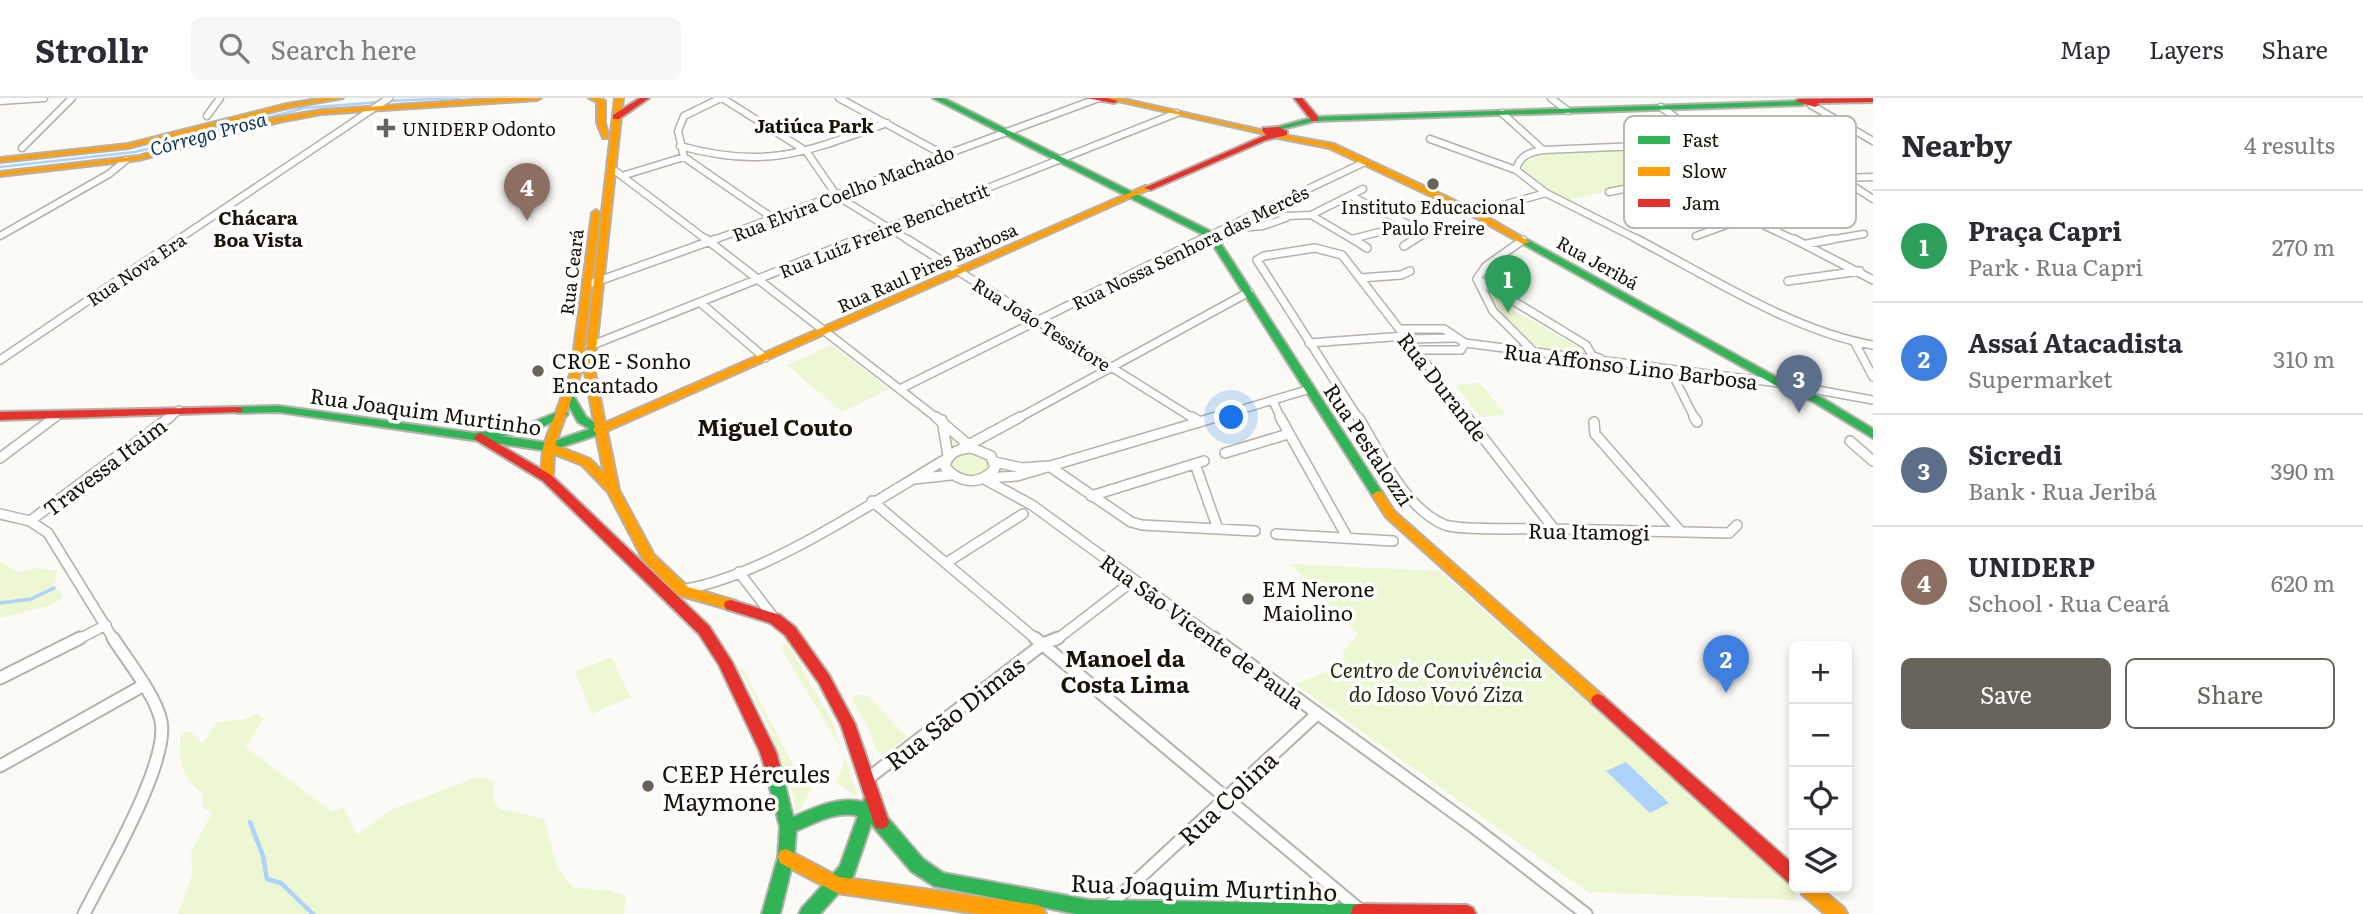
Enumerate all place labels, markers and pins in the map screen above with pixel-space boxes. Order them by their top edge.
place label: UNIDERP Odonto [402,115,556,142]
marker: UNIDERP Odonto [376,118,396,138]
pin: 4 [504,163,550,221]
marker: Instituto Educacional Paulo Freire [1425,176,1441,192]
place label: Instituto Educacional Paulo Freire [1341,193,1525,241]
pin: 1 [1485,255,1531,313]
place label: CROE - Sonho Encantado [552,344,691,399]
pin: 3 [1776,355,1822,413]
marker: CROE - Sonho Encantado [530,363,546,379]
place label: EM Nerone Maiolino [1262,572,1374,627]
marker: EM Nerone Maiolino [1240,591,1256,607]
pin: 2 [1703,635,1749,693]
place label: CEEP Hércules Maymone [662,755,830,818]
marker: CEEP Hércules Maymone [640,778,656,794]

